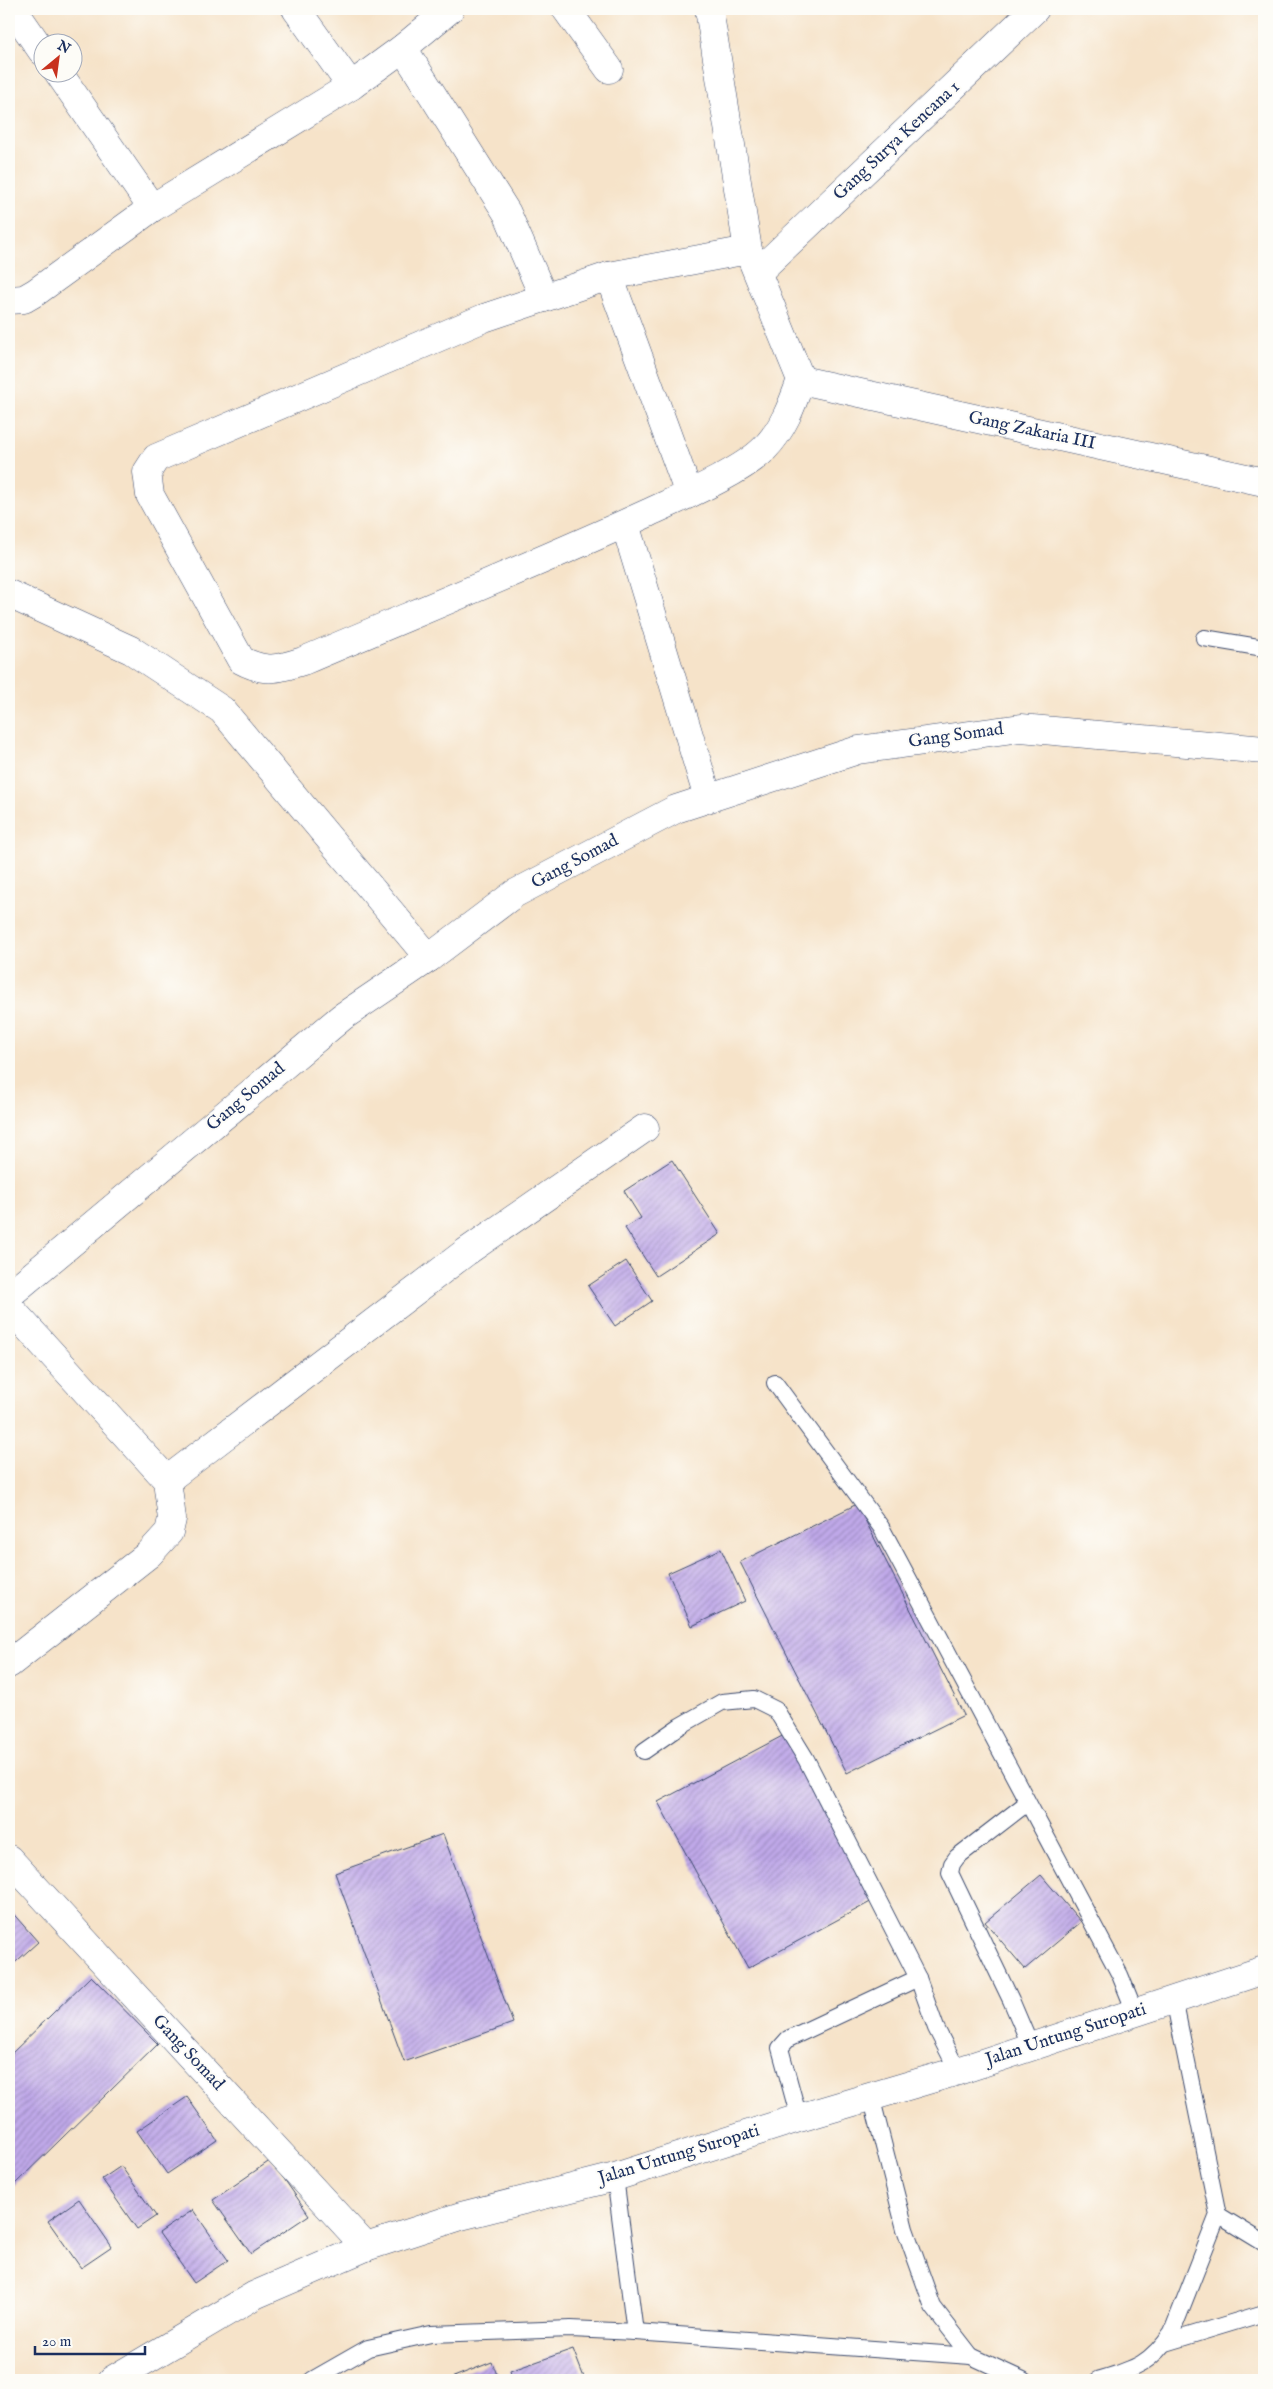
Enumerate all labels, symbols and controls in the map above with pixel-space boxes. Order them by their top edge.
north arrow [32,32,82,82]
text: N [53,36,73,58]
street label: Gang Surya Kencana 1 [829,76,965,206]
street label: Gang Zakaria III [966,406,1098,456]
street label: Gang Somad [907,718,1005,754]
street label: Gang Somad [527,829,623,895]
street label: Gang Somad [202,1057,290,1137]
street label: Jalan Untung Suropati [981,1998,1149,2072]
street label: Gang Somad [147,2010,229,2096]
street label: Jalan Untung Suropati [594,2119,763,2191]
scale bar [35,2324,145,2356]
text: 20 m [42,2332,72,2351]

